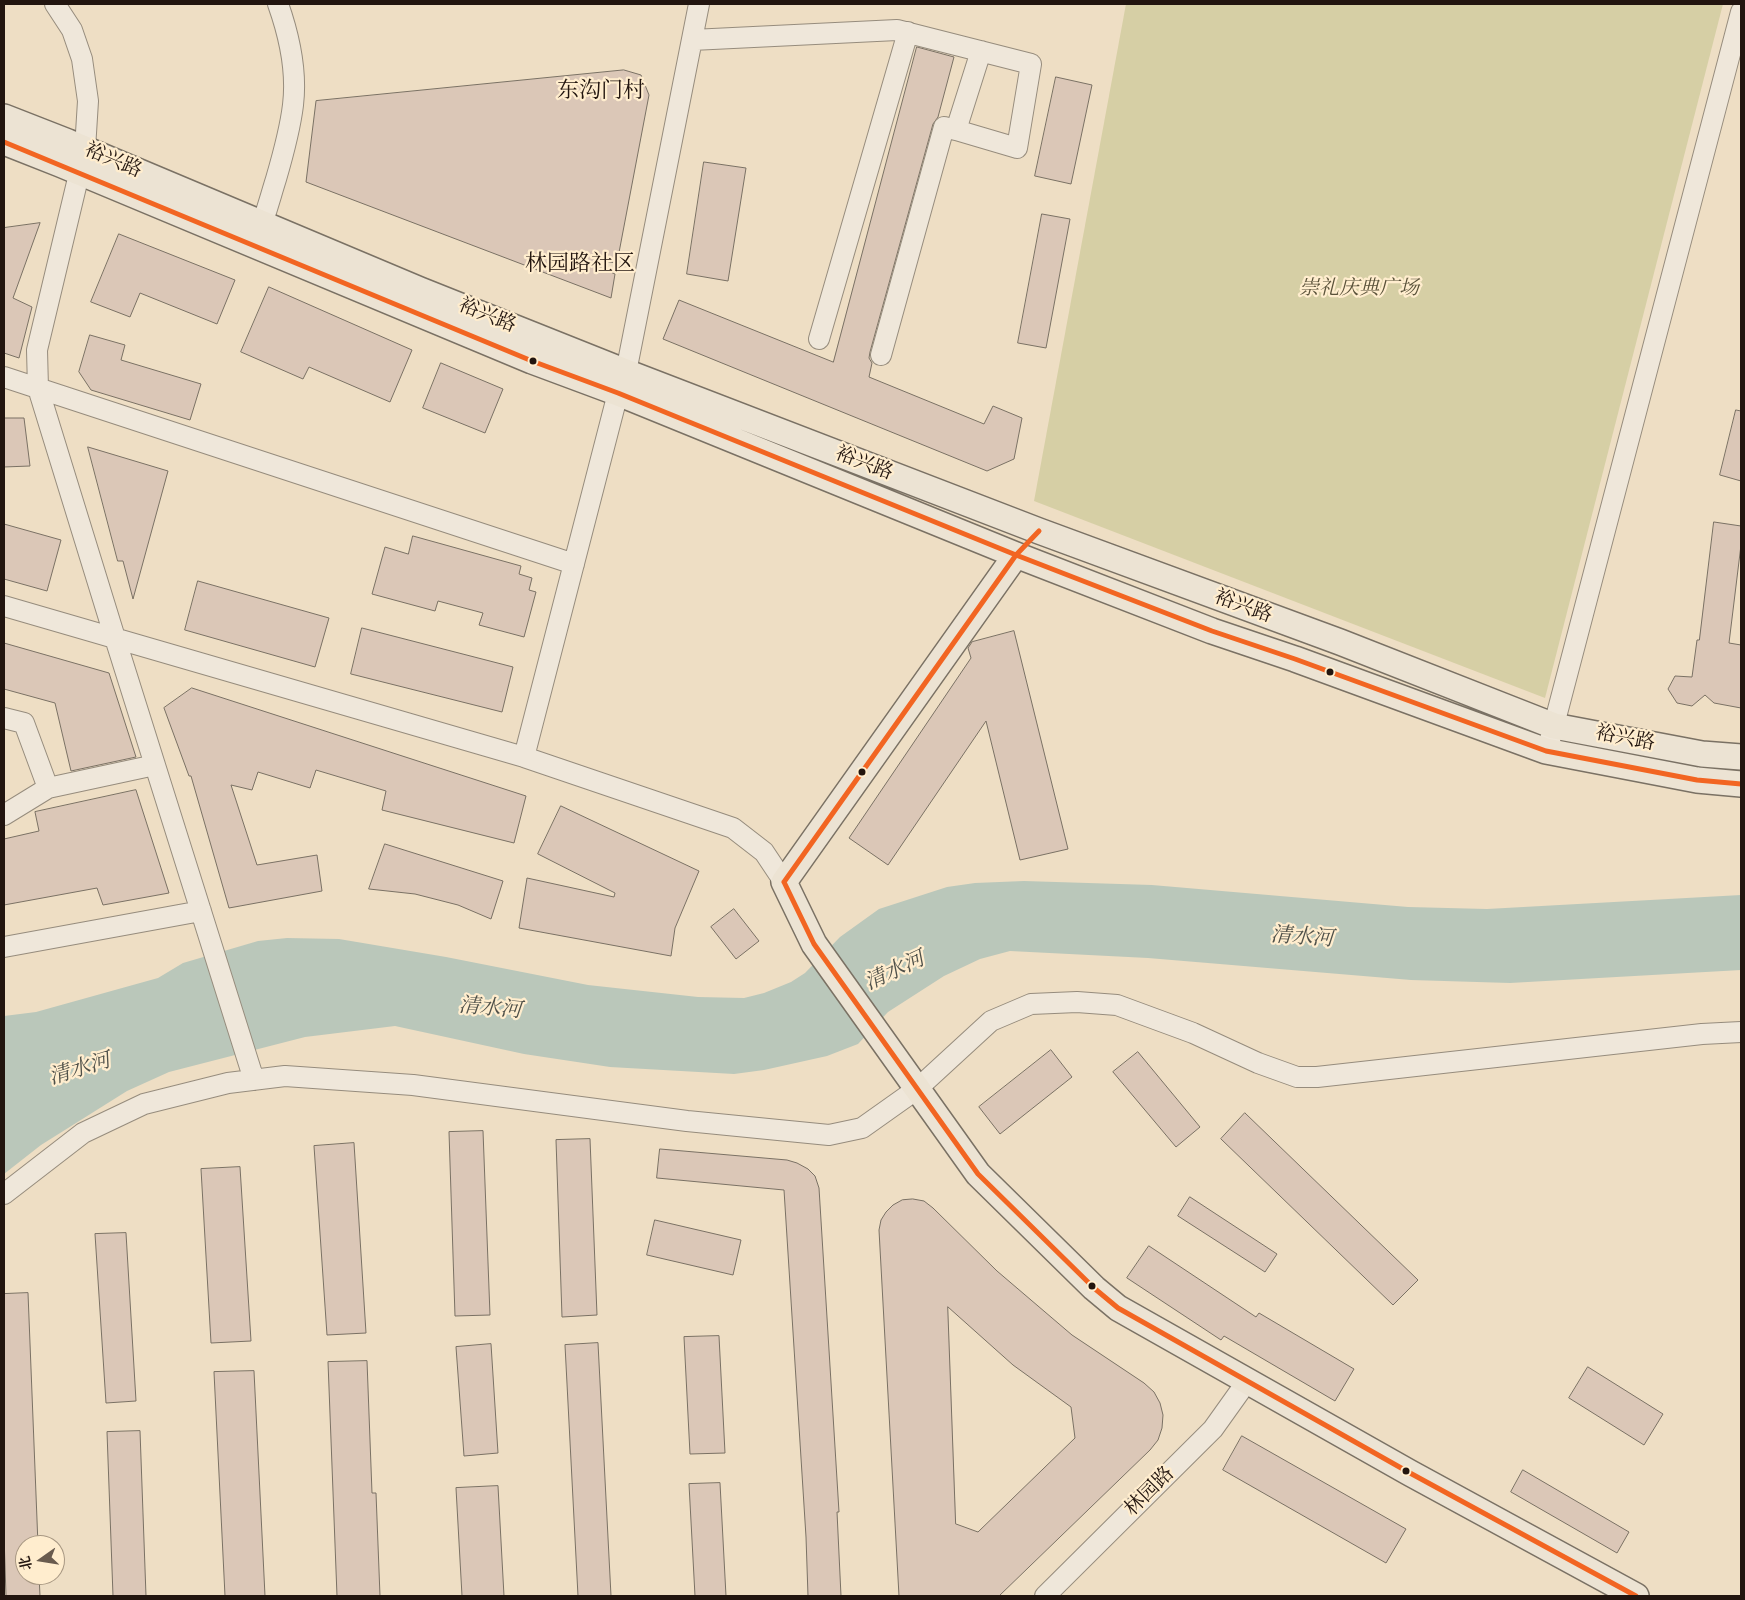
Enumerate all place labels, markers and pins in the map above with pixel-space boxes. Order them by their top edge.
unlabelled marker [528,356,538,366]
unlabelled marker [1325,667,1335,677]
unlabelled marker [857,767,867,777]
unlabelled marker [1087,1281,1097,1291]
unlabelled marker [1401,1466,1411,1476]

